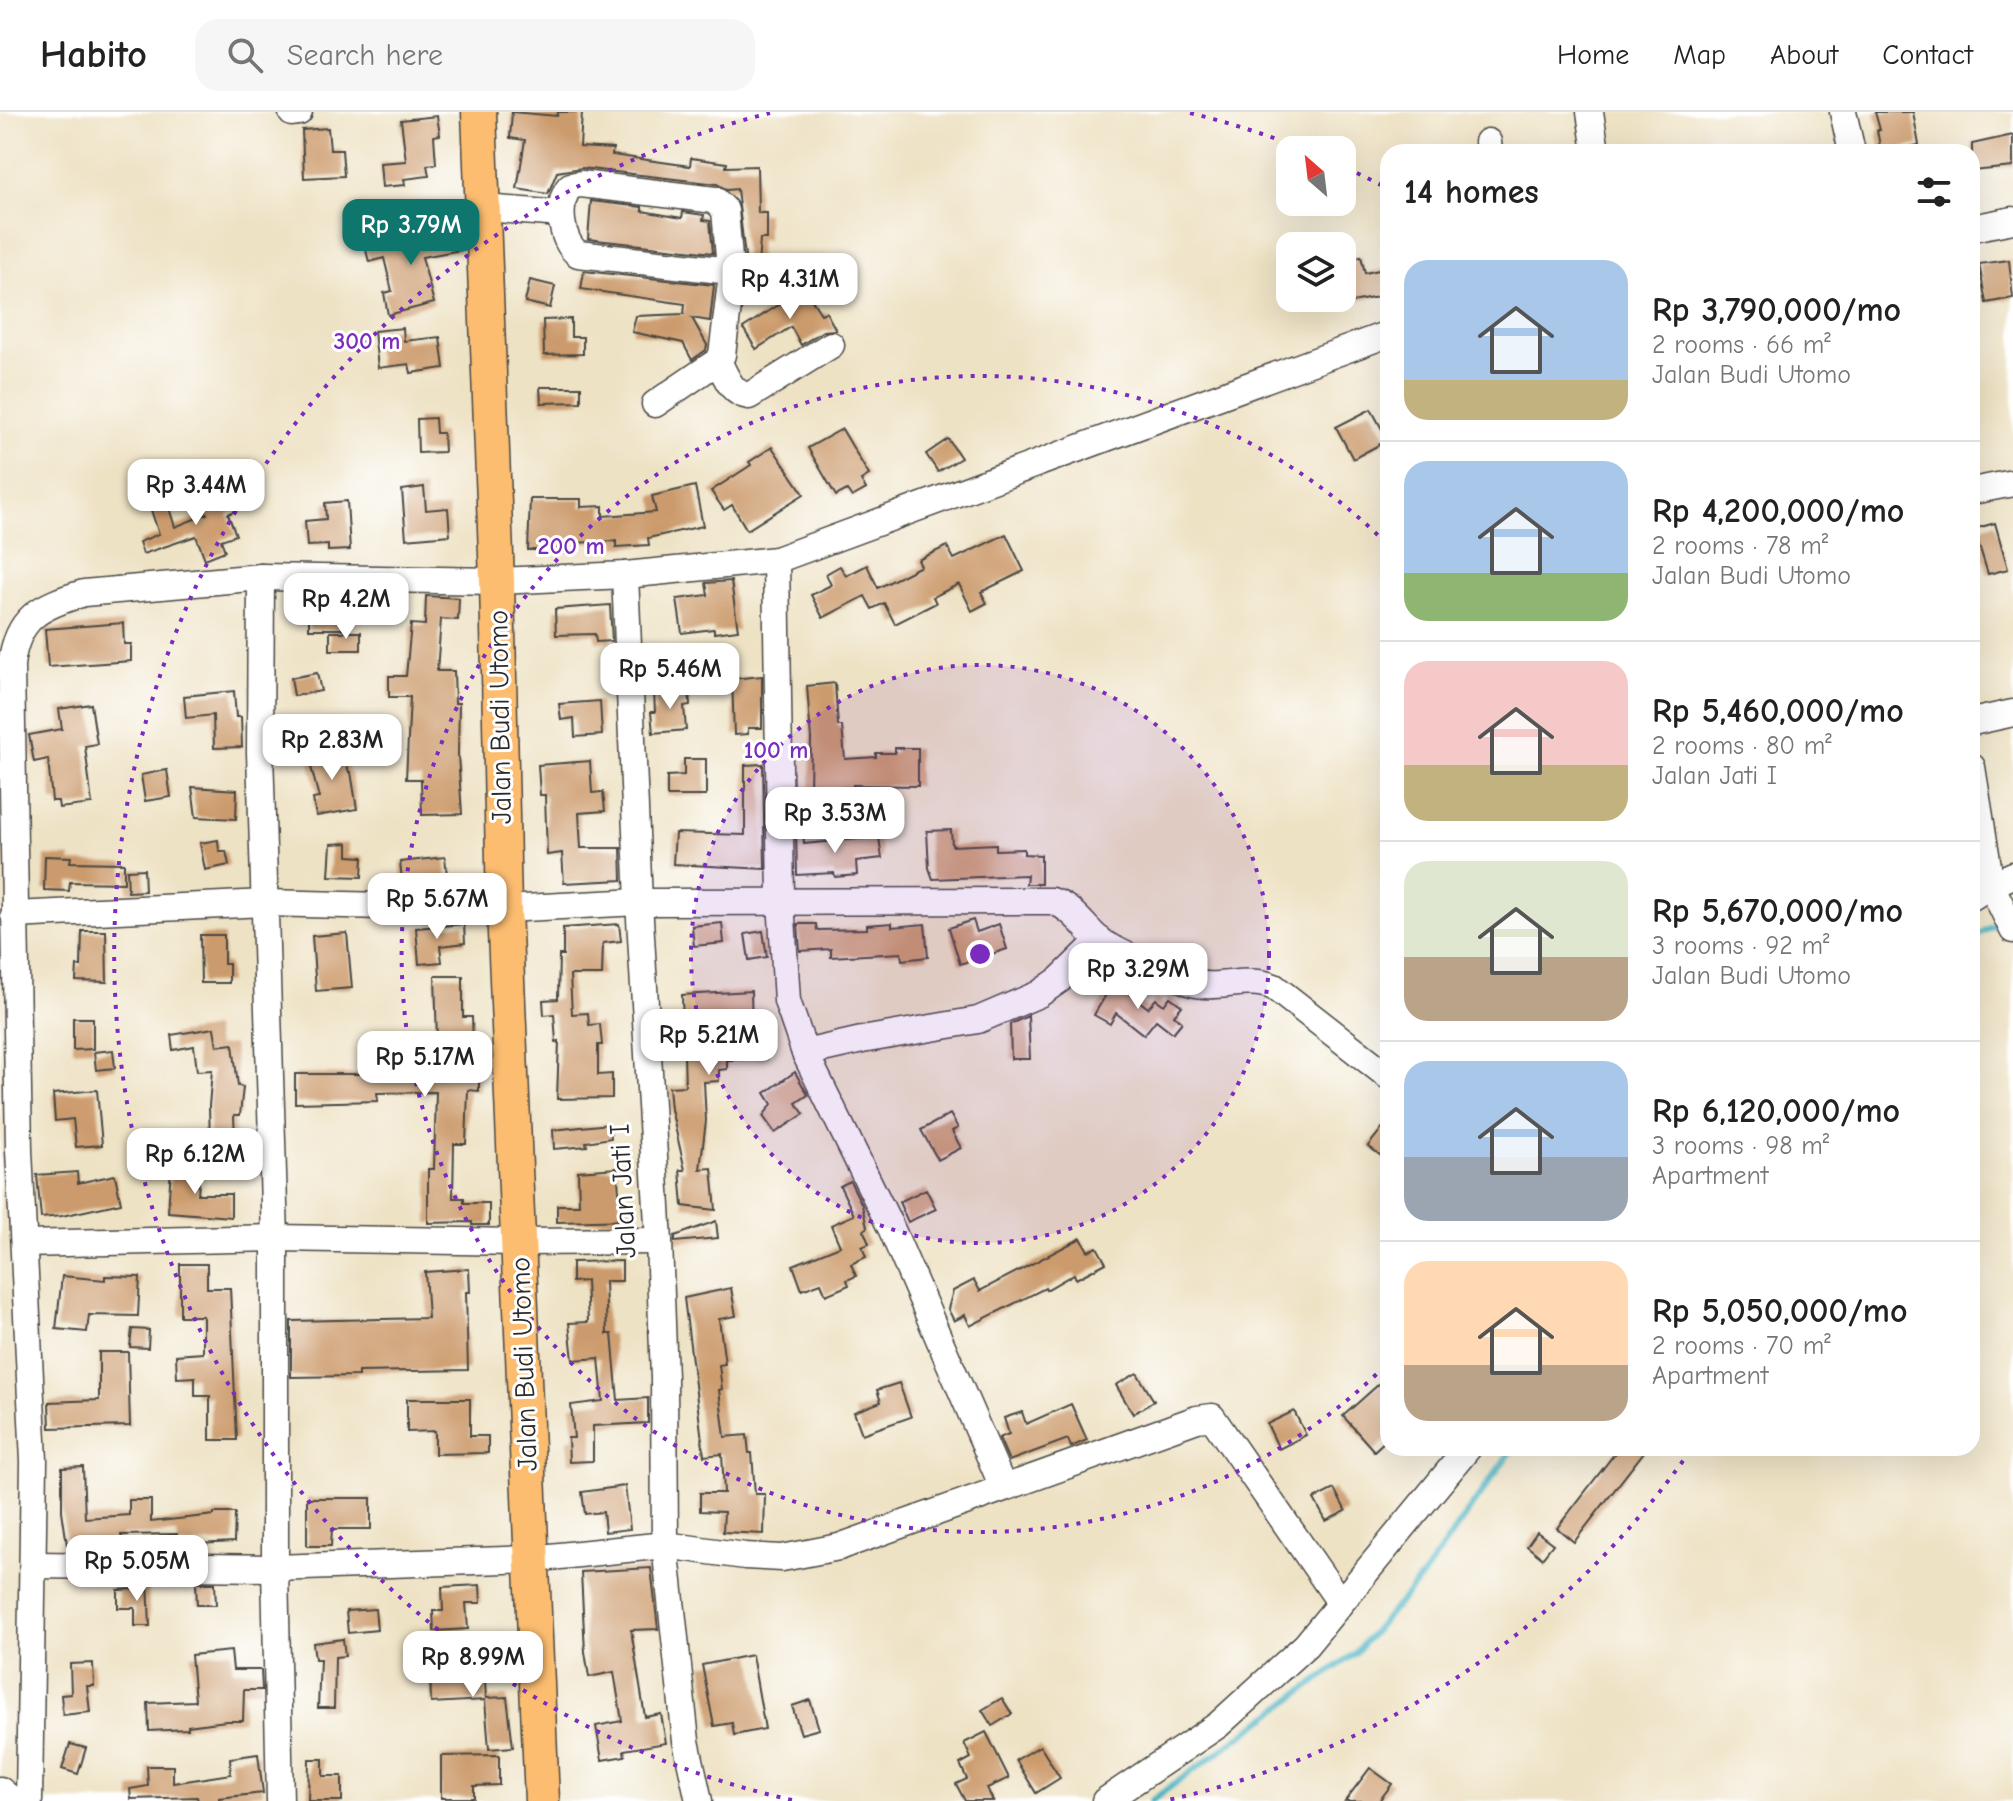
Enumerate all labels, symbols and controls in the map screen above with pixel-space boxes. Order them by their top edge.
search box [195,19,755,91]
text: Habito [40,33,147,77]
icon: search [223,33,267,77]
text: Search here [287,38,443,73]
text: Home [1557,39,1629,71]
text: Map [1673,39,1726,71]
text: About [1770,39,1838,71]
text: Contact [1882,39,1973,71]
north arrow [1276,136,1356,216]
map controls [1276,136,1356,312]
icon: filters [1912,170,1956,214]
text: 14 homes [1404,172,1539,212]
pin: Rp 3.79M [328,199,494,267]
text: Rp 3.79M [360,210,462,240]
button: layers [1276,232,1356,312]
pin: Rp 4.31M [707,253,873,321]
text: Rp 4.31M [741,264,839,294]
text: Rp 3,790,000/mo [1652,290,1901,330]
icon: home [1468,292,1564,388]
text: 300 m [334,327,400,355]
text: 2 rooms · 66 m² [1652,330,1831,360]
text: Jalan Budi Utomo [1652,360,1851,390]
pin: Rp 3.44M [113,459,279,527]
text: Rp 3.44M [146,470,246,500]
text: Rp 4,200,000/mo [1652,491,1904,531]
icon: home [1468,493,1564,589]
text: 2 rooms · 78 m² [1652,531,1828,561]
text: 200 m [537,532,605,560]
text: Jalan Budi Utomo [1652,561,1851,591]
pin: Rp 4.2M [272,573,420,641]
text: Rp 4.2M [302,584,390,614]
street label: Jalan Budi Utomo [482,610,518,824]
pin: Rp 5.46M [587,643,753,711]
text: Rp 5.46M [618,654,722,684]
text: Rp 5,460,000/mo [1652,691,1904,731]
icon: home [1468,693,1564,789]
pin: Rp 2.83M [249,714,415,782]
text: Rp 2.83M [281,725,383,755]
text: 2 rooms · 80 m² [1652,731,1832,761]
text: 100 m [744,736,808,764]
text: Jalan Jati I [1652,761,1777,791]
pin: Rp 3.53M [752,787,918,855]
text: Rp 3.53M [783,798,887,828]
pin: Rp 5.67M [354,873,520,941]
text: Rp 5.67M [386,884,488,914]
text: Rp 5,670,000/mo [1652,891,1903,931]
icon: home [1468,893,1564,989]
text: 3 rooms · 92 m² [1652,931,1830,961]
centre of rings [966,940,994,968]
pin: Rp 3.29M [1055,943,1221,1011]
text: Rp 3.29M [1087,954,1190,984]
text: Jalan Budi Utomo [1652,961,1851,991]
pin: Rp 5.21M [626,1009,792,1077]
text: Rp 5.21M [659,1020,759,1050]
pin: Rp 5.17M [342,1031,508,1099]
text: Rp 5.17M [375,1042,475,1072]
text: Rp 6,120,000/mo [1652,1091,1900,1131]
icon: home [1468,1093,1564,1189]
street label: Jalan Jati I [603,1123,643,1259]
pin: Rp 6.12M [112,1128,278,1196]
text: 3 rooms · 98 m² [1652,1131,1829,1161]
text: Rp 6.12M [145,1139,245,1169]
text: Apartment [1652,1161,1768,1191]
street label: Jalan Budi Utomo [504,1256,544,1472]
text: Rp 5,050,000/mo [1652,1291,1908,1331]
icon: home [1468,1293,1564,1389]
text: 2 rooms · 70 m² [1652,1331,1831,1361]
text: Apartment [1652,1361,1768,1391]
pin: Rp 5.05M [54,1535,220,1603]
text: Rp 5.05M [84,1546,190,1576]
pin: Rp 8.99M [390,1631,556,1699]
text: Rp 8.99M [421,1642,525,1672]

